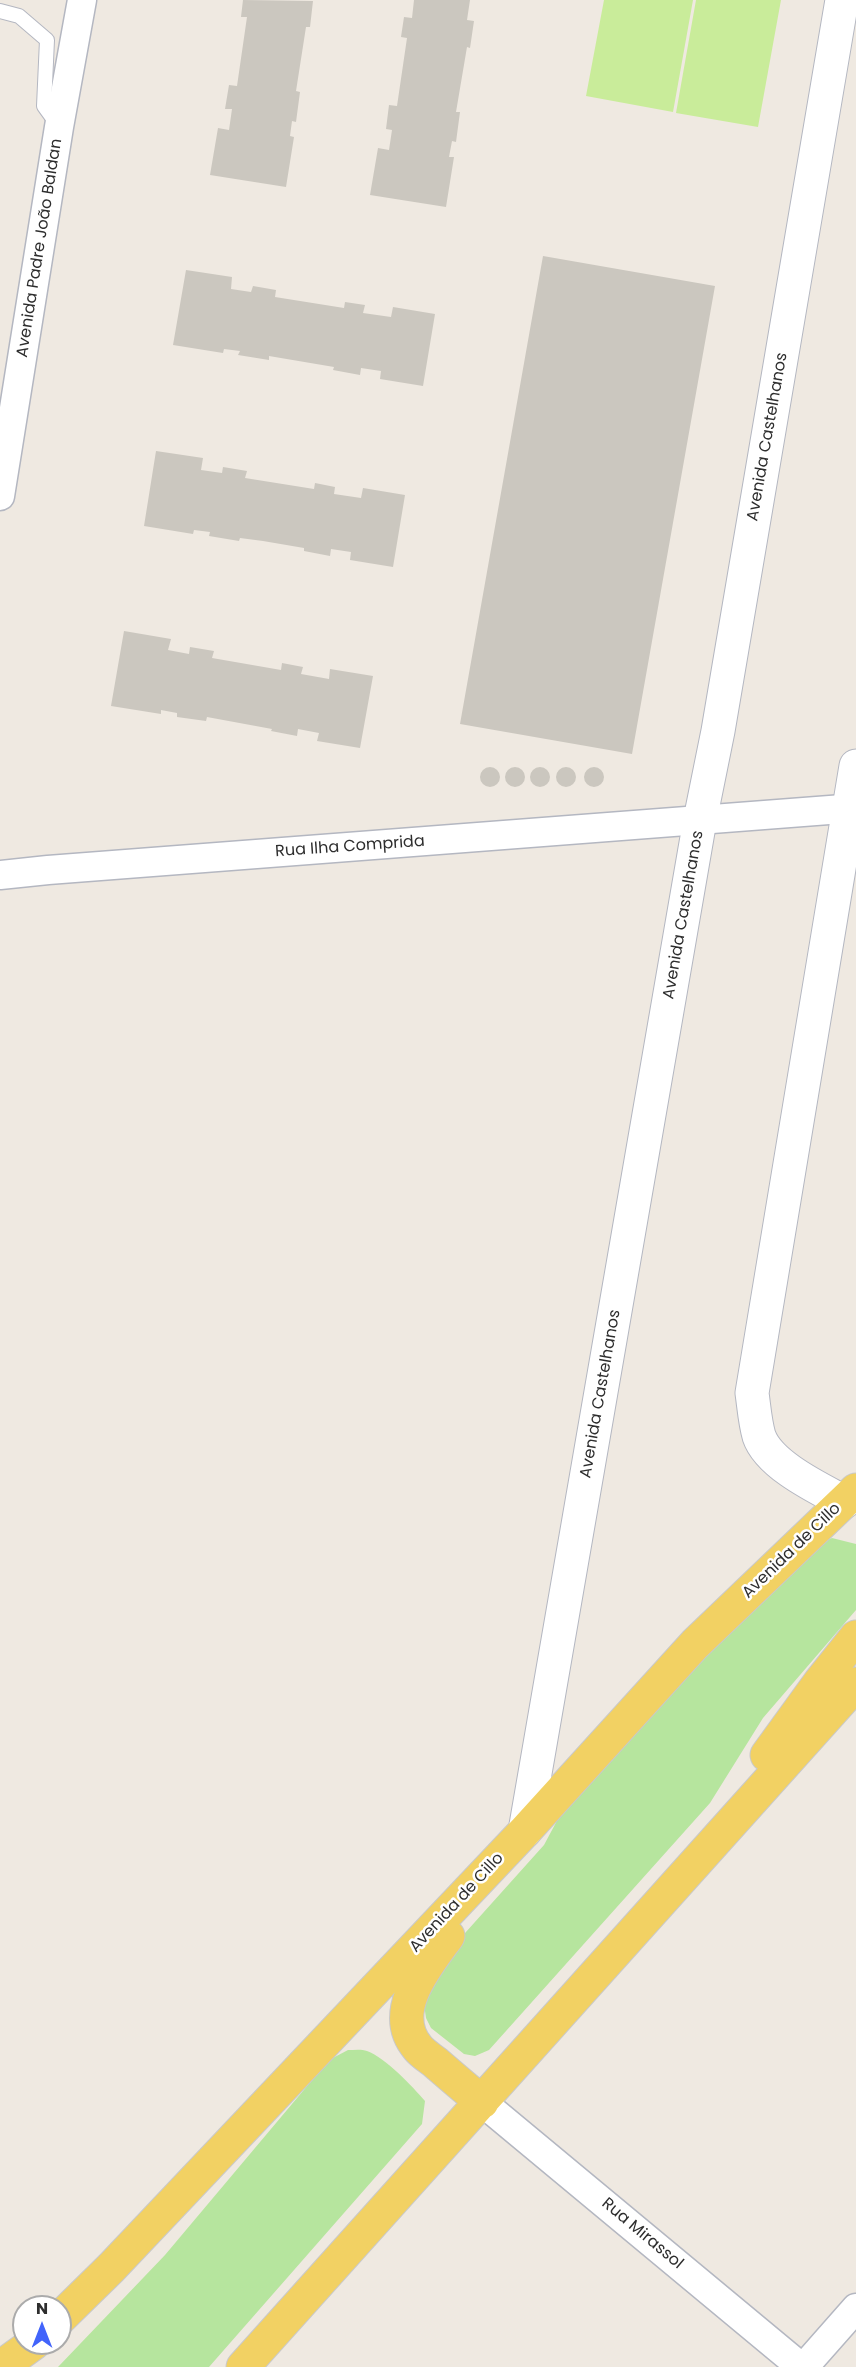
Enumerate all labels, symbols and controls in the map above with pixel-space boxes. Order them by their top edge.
street label: Avenida Padre João Baldan [13,137,67,359]
street label: Avenida Castelhanos [744,351,792,523]
street label: Avenida Castelhanos [660,829,708,1001]
street label: Rua Ilha Comprida [275,832,425,862]
street label: Avenida Castelhanos [577,1308,625,1480]
street label: Avenida de Cillo [739,1499,845,1603]
street label: Avenida de Cillo [406,1849,508,1957]
street label: Rua Mirassol [597,2194,687,2274]
north arrow [12,2295,72,2355]
text: N [36,2297,48,2320]

